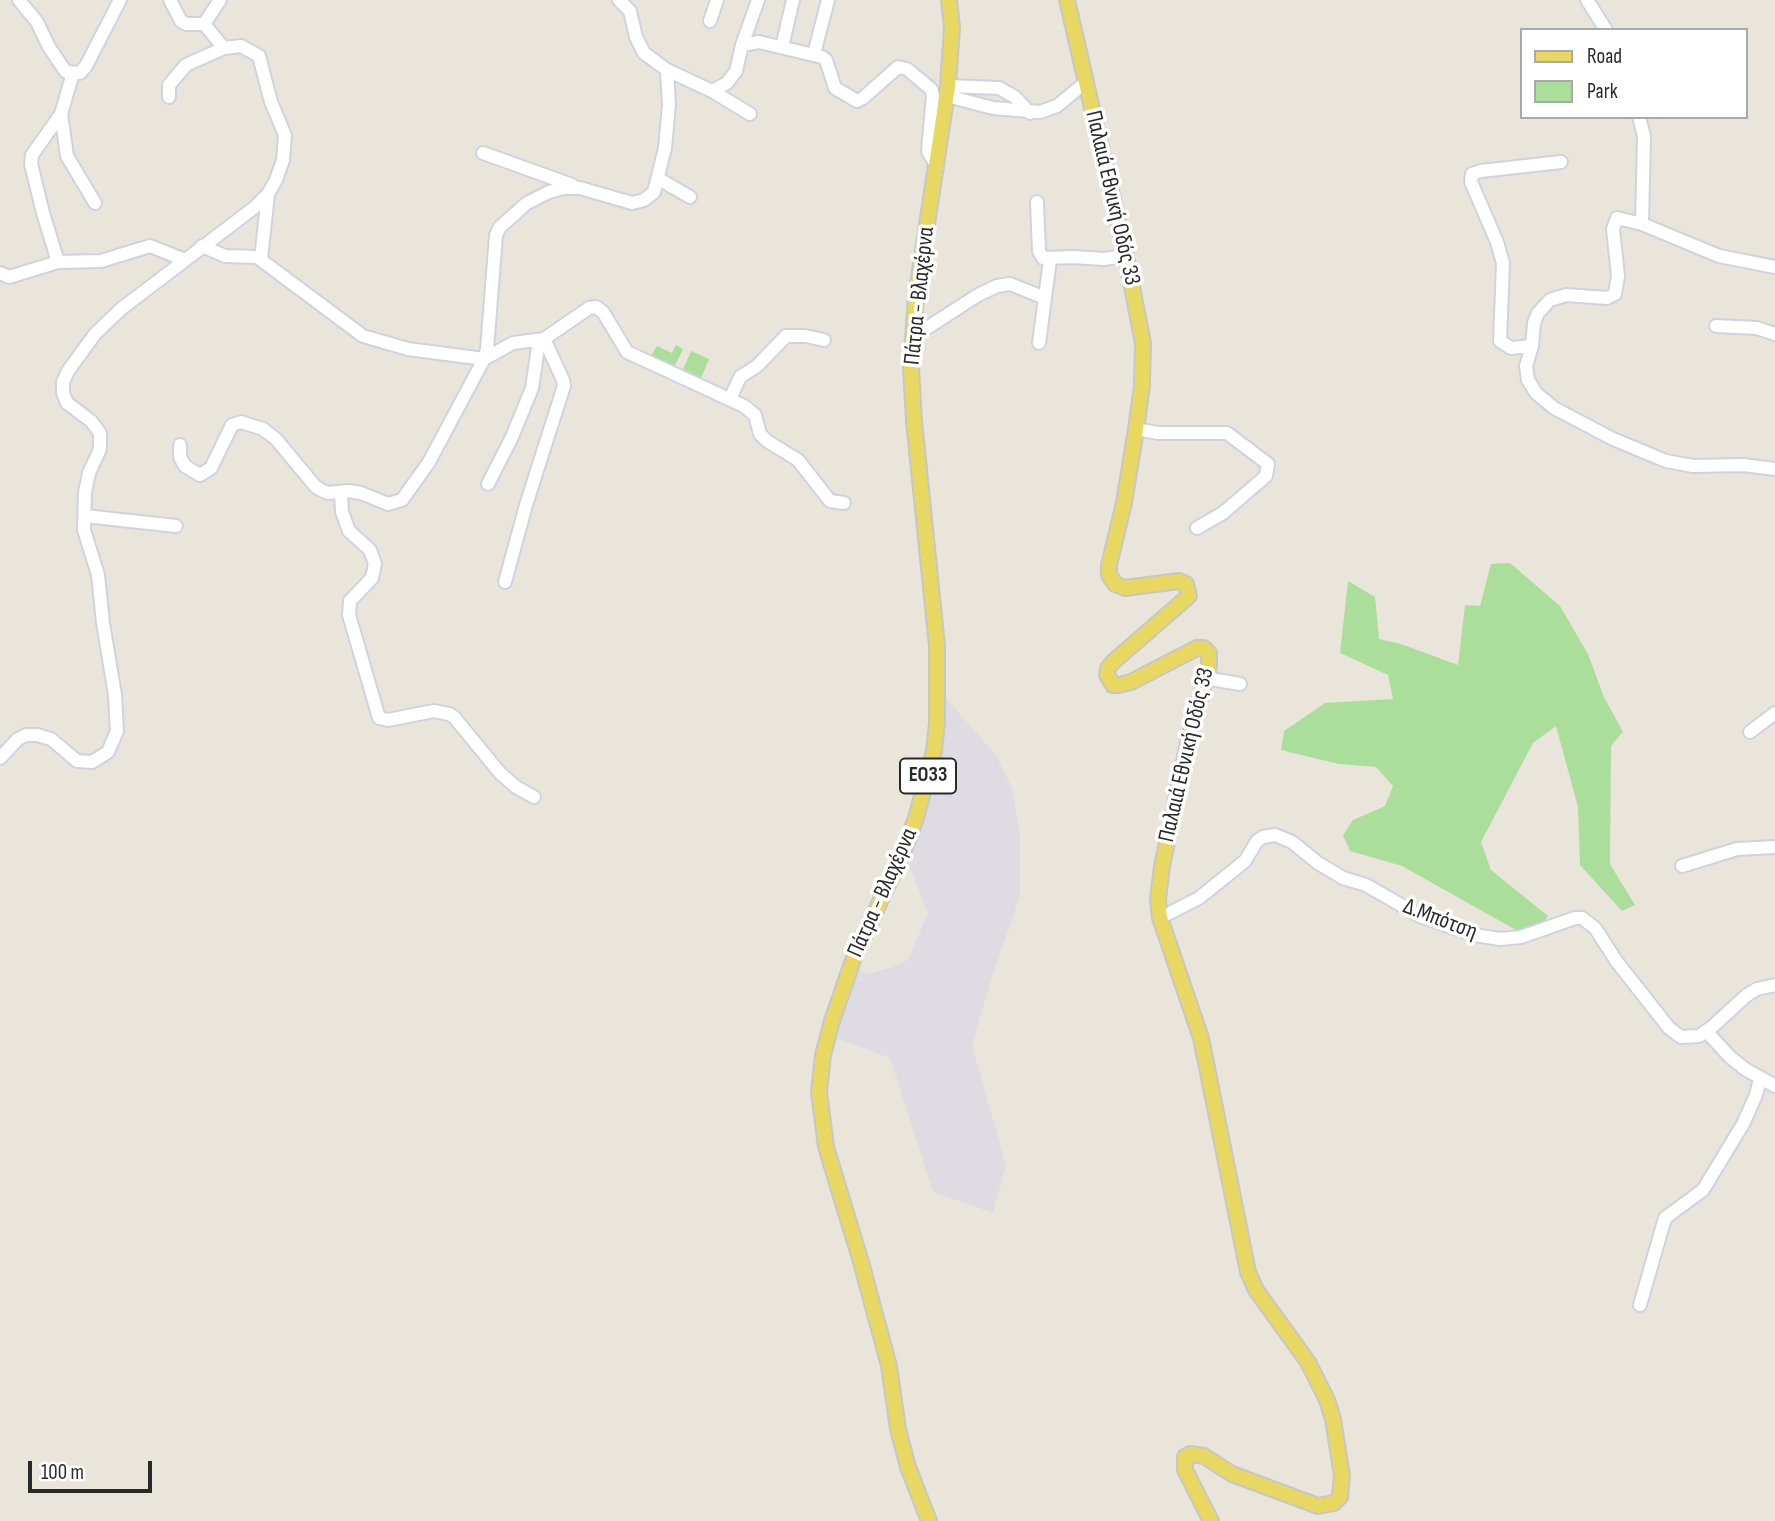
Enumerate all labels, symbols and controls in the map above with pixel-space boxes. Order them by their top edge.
legend [1520,28,1747,119]
text: Road [1587,44,1622,69]
text: Park [1587,79,1618,104]
street label: Παλαιά Εθνική Οδός 33 [1079,108,1145,288]
street label: Πάτρα - Βλαχέρνα [899,226,941,366]
street label: Παλαιά Εθνική Οδός 33 [1154,665,1220,845]
road number: ΕΟ33 [900,758,956,794]
street label: Πάτρα - Βλαχέρνα [842,824,924,962]
street label: Δ.Μπότση [1399,893,1481,947]
scale bar [32,1448,156,1492]
text: 100 m [41,1460,84,1485]

